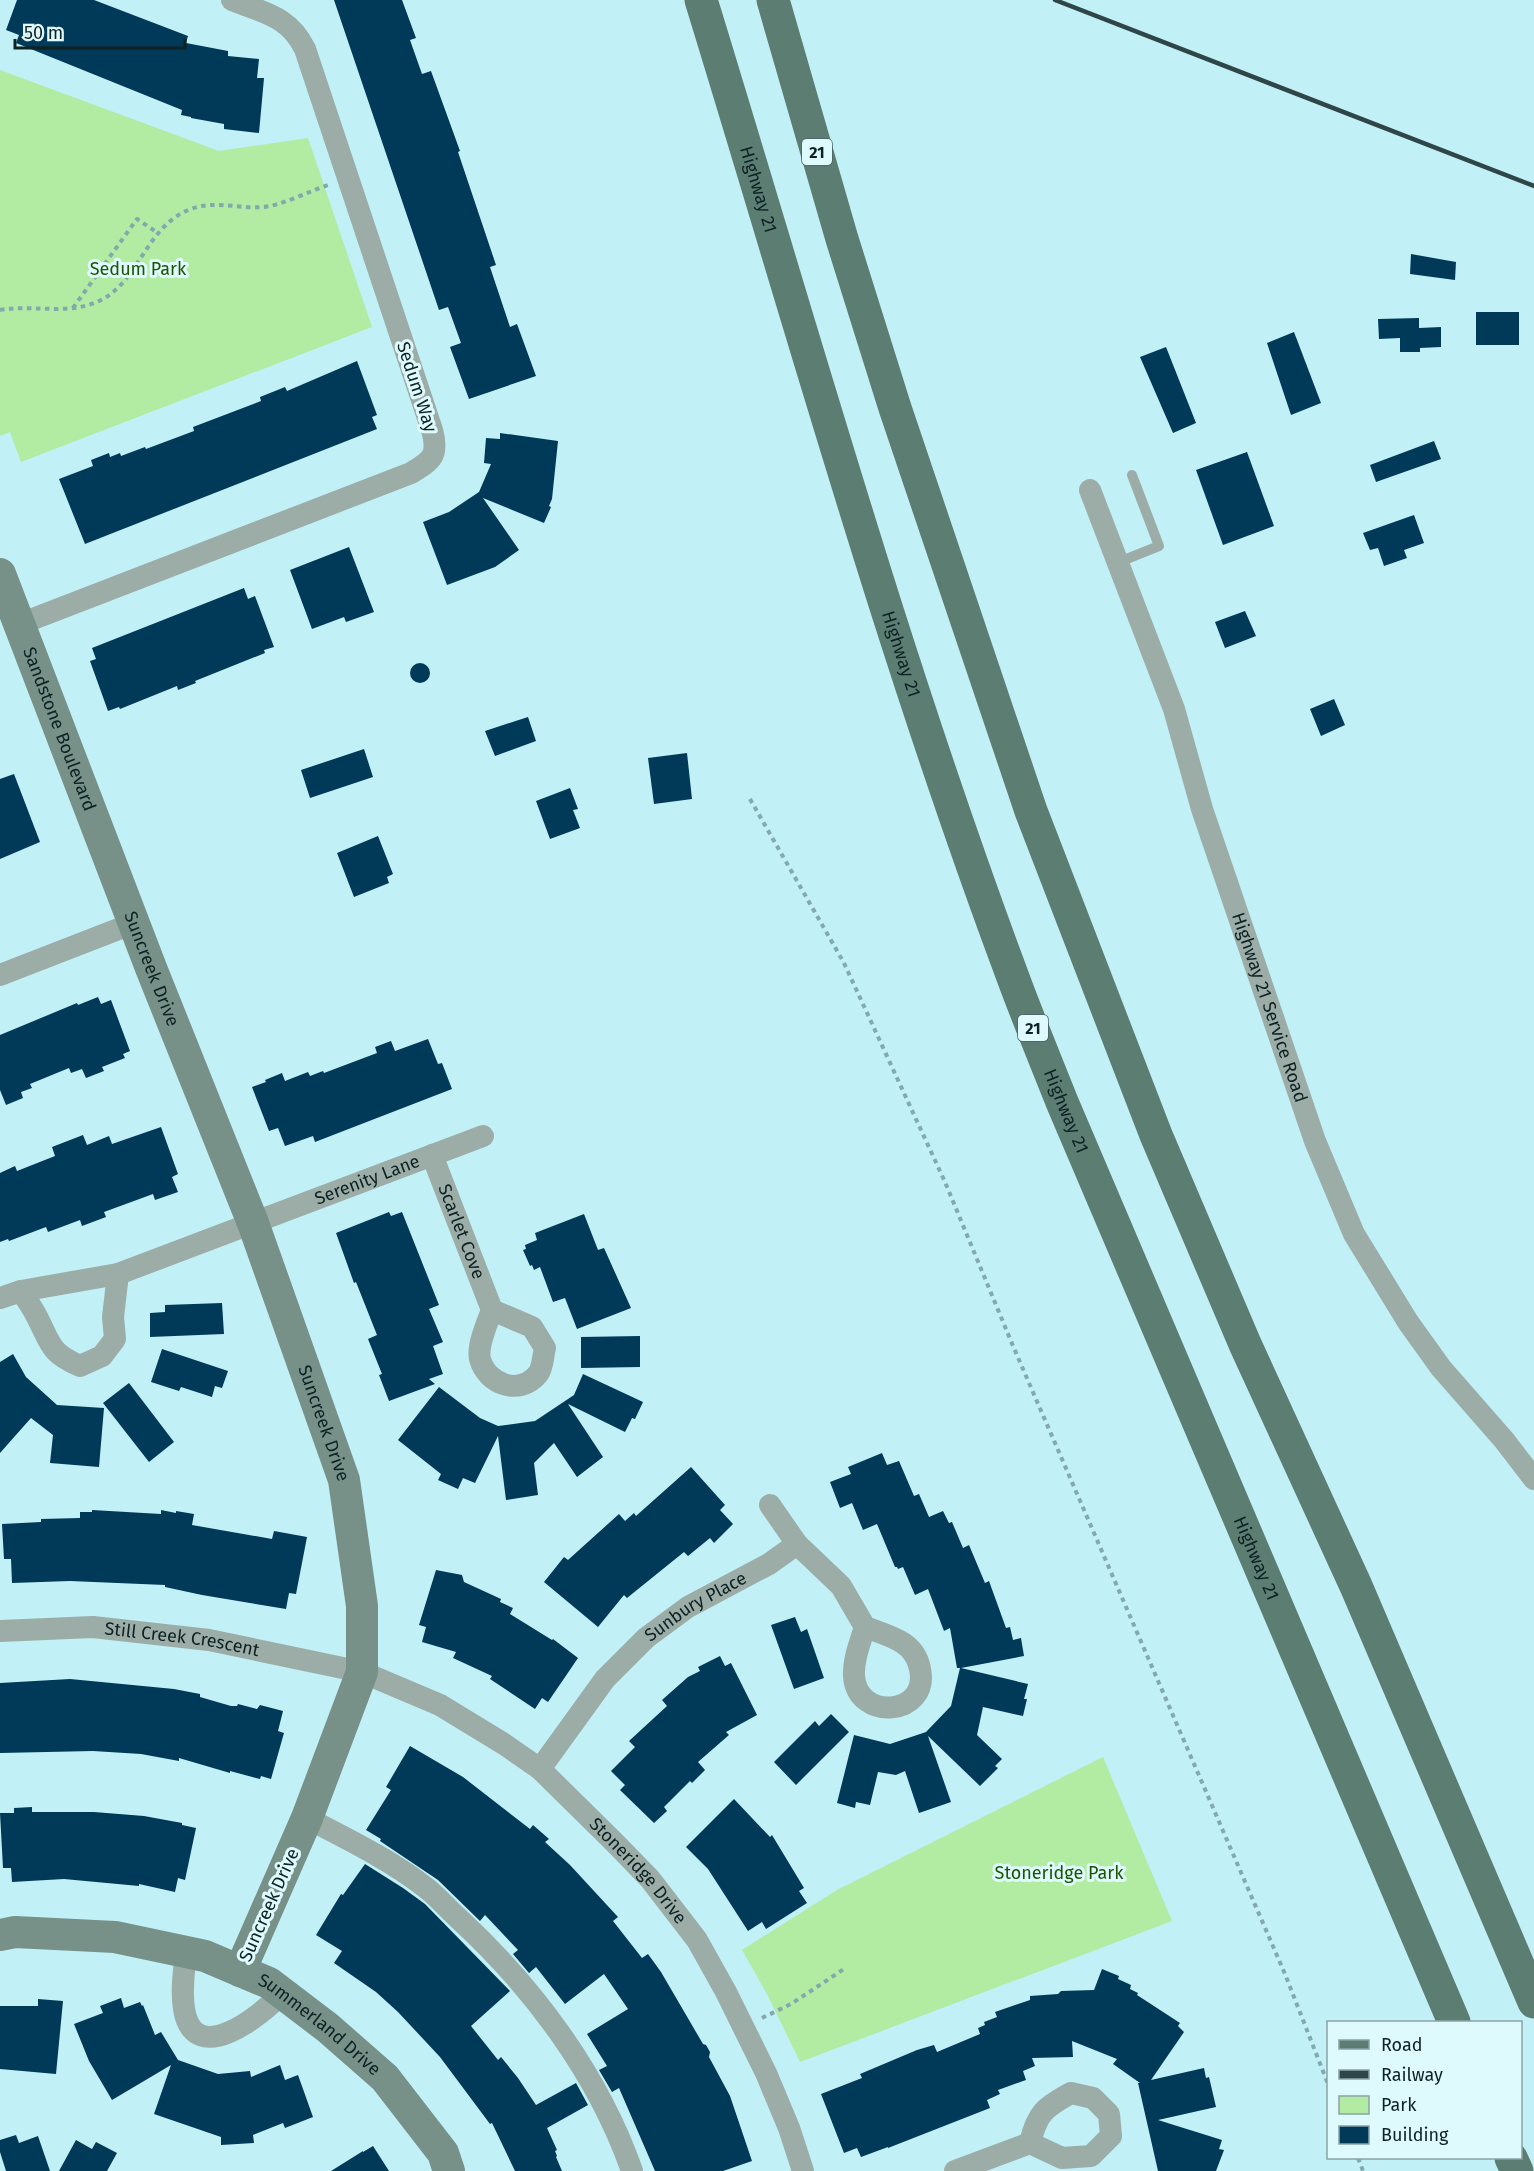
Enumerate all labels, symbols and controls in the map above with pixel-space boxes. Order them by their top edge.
scale bar [15,12,184,50]
text: 50 m [24,22,63,44]
road number: 21 [802,139,832,165]
street label: Highway 21 [735,143,782,235]
park label: Sedum Park [90,258,187,280]
street label: Sedum Way [392,339,442,435]
street label: Highway 21 [877,608,925,700]
street label: Sandstone Boulevard [18,644,101,814]
street label: Suncreek Drive [119,908,184,1030]
street label: Highway 21 Service Road [1227,910,1312,1105]
road number: 21 [1018,1015,1048,1041]
street label: Highway 21 [1039,1066,1094,1157]
street label: Serenity Lane [312,1150,423,1210]
street label: Scarlet Cove [433,1181,490,1282]
street label: Suncreek Drive [293,1362,355,1484]
street label: Highway 21 [1229,1513,1284,1604]
street label: Sunbury Place [640,1567,750,1646]
street label: Still Creek Crescent [104,1617,262,1661]
street label: Stoneridge Drive [585,1813,691,1928]
street label: Suncreek Drive [234,1845,304,1965]
park label: Stoneridge Park [995,1862,1124,1884]
street label: Summerland Drive [255,1969,385,2080]
legend [1327,2021,1522,2159]
text: Road [1381,2034,1423,2056]
text: Railway [1381,2064,1443,2086]
text: Park [1381,2094,1417,2116]
text: Building [1381,2124,1449,2146]

